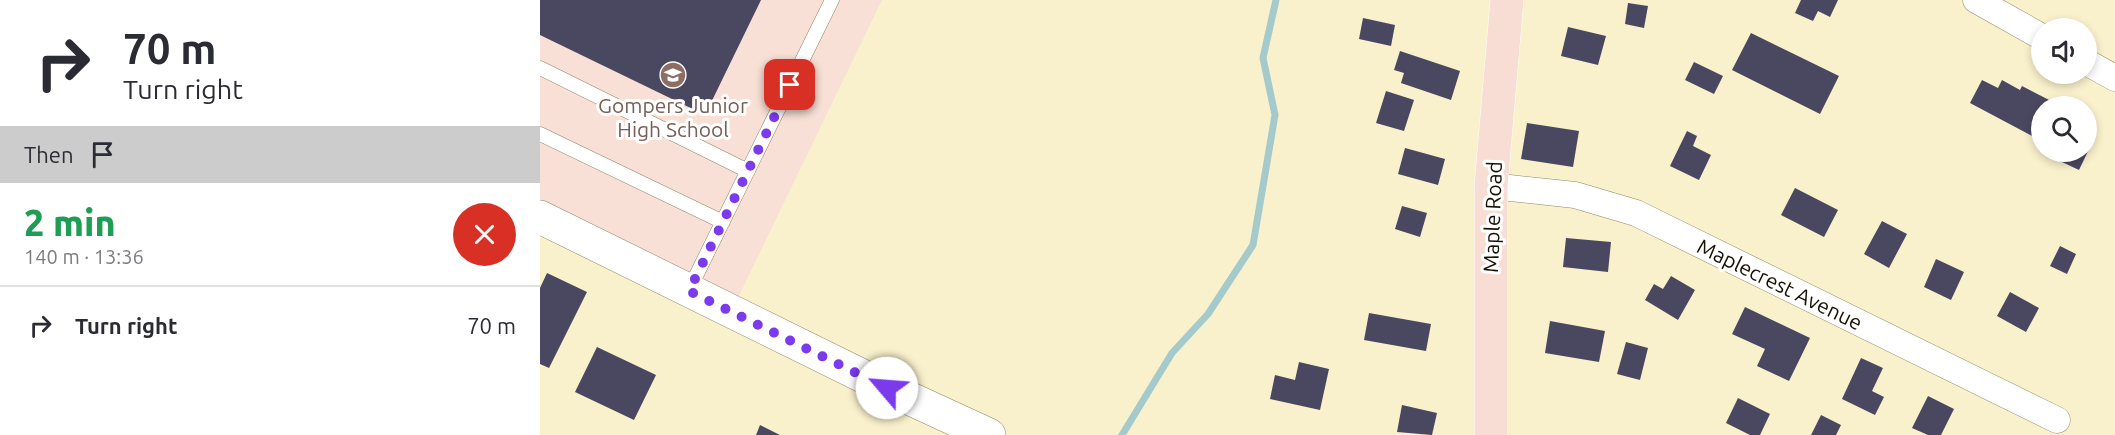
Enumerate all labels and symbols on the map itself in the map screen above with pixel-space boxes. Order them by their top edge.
pin [764,59,815,110]
school or university icon: Gompers Junior High School [658,60,688,90]
place label: Gompers Junior High School [598,93,748,141]
street label: Maple Road [1478,161,1506,273]
street label: Maplecrest Avenue [1694,234,1866,334]
position arrow [855,356,919,420]

